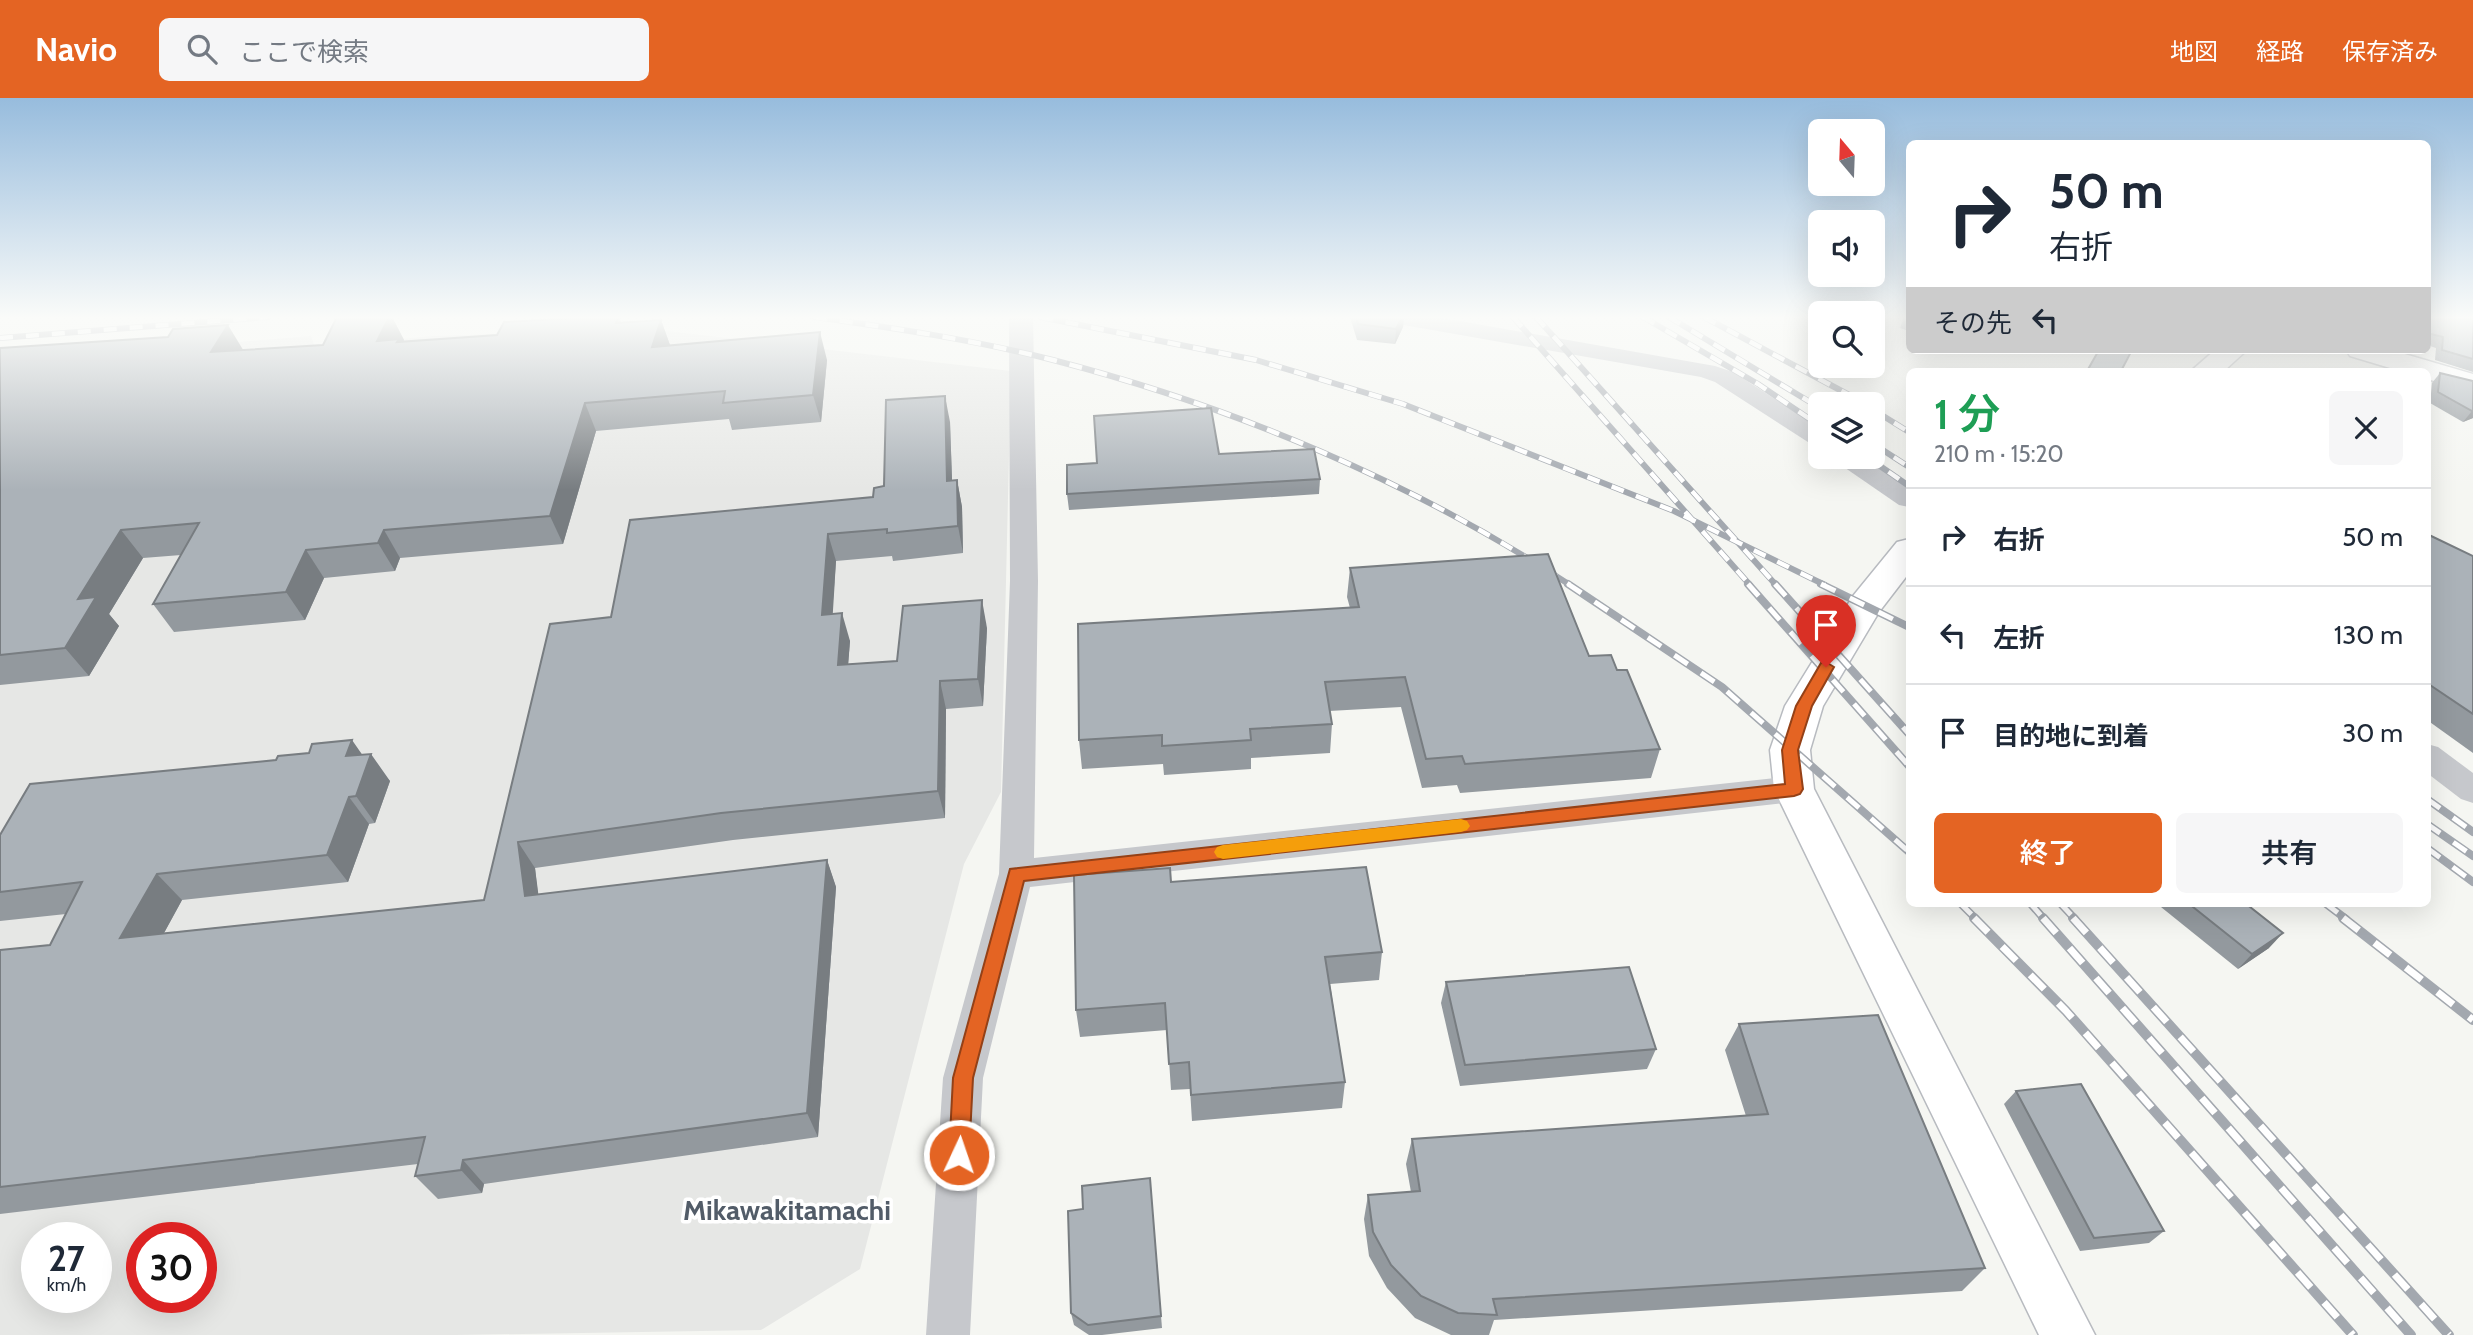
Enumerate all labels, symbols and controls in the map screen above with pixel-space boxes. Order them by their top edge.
search box [159,18,649,81]
text: Navio [35,29,117,69]
icon: search [183,30,221,68]
text: ここで検索 [239,36,369,68]
text: 地図 [2170,37,2218,66]
text: 経路 [2256,37,2304,66]
text: 保存済み [2342,37,2438,66]
north arrow [1808,119,1885,196]
map controls [1808,119,1885,469]
text: 50 m [2049,161,2164,220]
icon: right [1934,168,2025,259]
button: sound [1808,210,1885,287]
text: 右折 [2049,227,2113,266]
button: search [1808,301,1885,378]
icon: left [2026,301,2064,339]
text: その先 [1934,307,2012,339]
text: 1 分 [1934,388,2000,440]
button: close [2329,391,2403,465]
button: layers [1808,392,1885,469]
text: 210 m · 15:20 [1934,440,2064,468]
icon: right [1934,518,1972,556]
text: 50 m [2342,521,2403,553]
text: 右折 [1993,524,2045,556]
pin [1796,595,1856,667]
icon: arrive [1807,606,1845,644]
icon: left [1934,616,1972,654]
text: 130 m [2334,619,2403,651]
text: 左折 [1993,622,2045,654]
icon: arrive [1934,714,1972,752]
text: 30 m [2342,717,2403,749]
text: 目的地に到着 [1993,720,2149,752]
button: 終了 [1934,813,2162,893]
button: 共有 [2176,813,2403,893]
position arrow [922,1118,996,1192]
district label: Mikawakitamachi [683,1193,891,1227]
speed limit sign: 30 [126,1222,217,1313]
text: 27 [48,1237,85,1280]
text: km/h [47,1274,86,1296]

